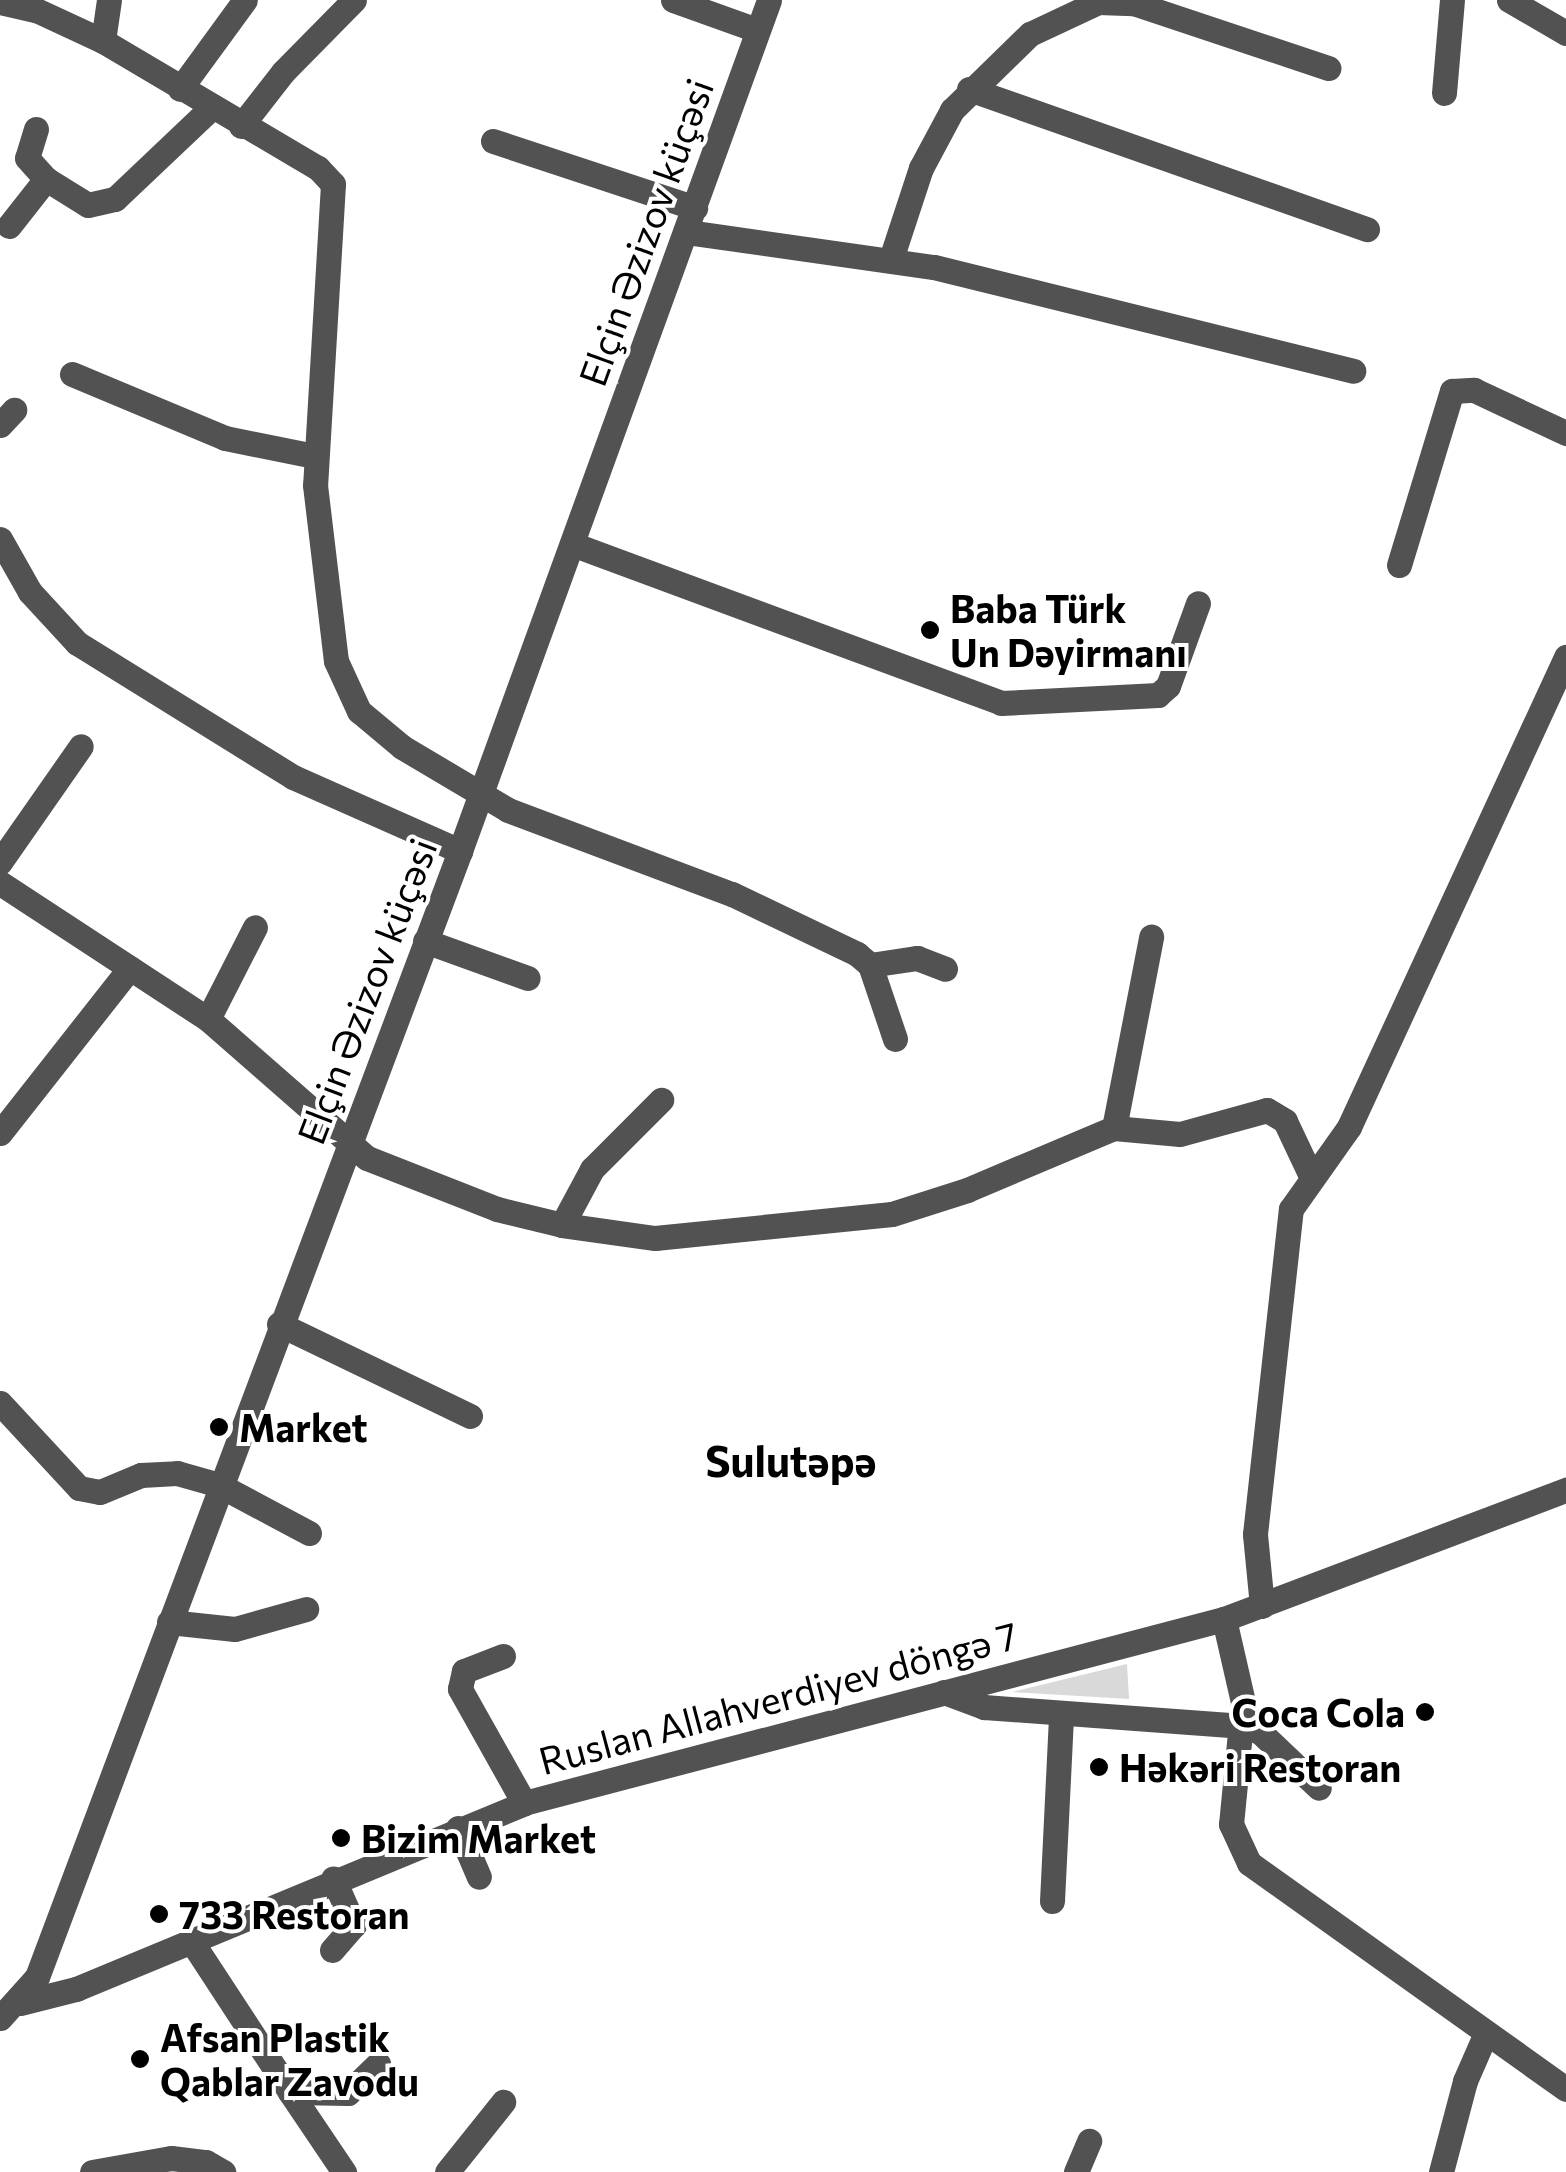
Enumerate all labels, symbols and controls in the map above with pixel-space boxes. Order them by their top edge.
street label: Elçin Əzizov küçəsi [568,72,722,392]
place label: Baba Türk Un Dəyirmanı [950,585,1187,674]
marker: Baba Türk Un Dəyirmanı [919,619,941,641]
street label: Elçin Əzizov küçəsi [287,832,445,1150]
place label: Market [239,1404,368,1450]
marker: Market [208,1416,230,1438]
district label: Sulutəpə [705,1435,877,1485]
street label: Ruslan Allahverdiyev döngə 7 [534,1611,1022,1783]
place label: Coca Cola [1232,1689,1405,1735]
marker: Coca Cola [1414,1701,1436,1723]
place label: Həkəri Restoran [1119,1744,1401,1790]
marker: Həkəri Restoran [1088,1756,1110,1778]
place label: Bizim Market [361,1815,596,1861]
marker: Bizim Market [330,1827,352,1849]
place label: 733 Restoran [179,1891,409,1937]
marker: 733 Restoran [148,1903,170,1925]
place label: Afsan Plastik Qablar Zavodu [160,2014,419,2104]
marker: Afsan Plastik Qablar Zavodu [129,2048,151,2070]

